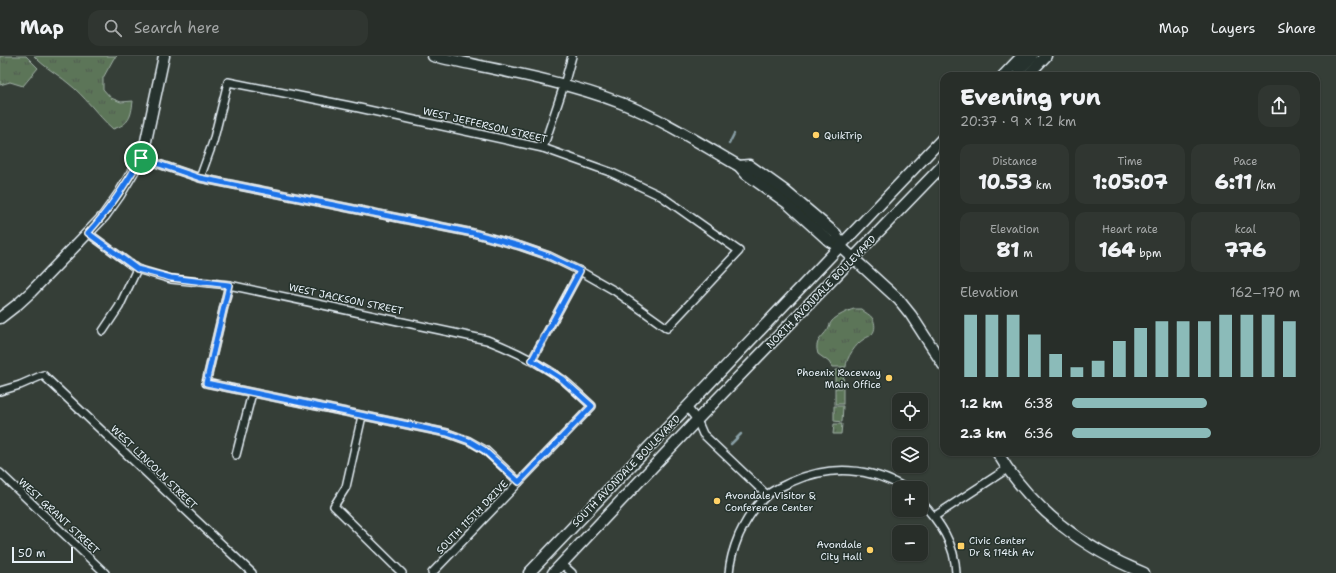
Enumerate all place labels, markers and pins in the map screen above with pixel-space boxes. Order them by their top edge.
place label: QuikTrip [824,129,863,142]
marker: QuikTrip [811,130,821,140]
pin [124,141,158,175]
place label: Phoenix Raceway Main Office [797,366,881,391]
marker: Phoenix Raceway Main Office [884,373,894,383]
place label: Avondale Visitor & Conference Center [725,489,816,514]
marker: Avondale Visitor & Conference Center [712,496,722,506]
place label: Civic Center Dr & 114th Av [969,534,1035,559]
place label: Avondale City Hall [816,538,862,563]
marker: Civic Center Dr & 114th Av [956,541,966,551]
marker: Avondale City Hall [865,545,875,555]

